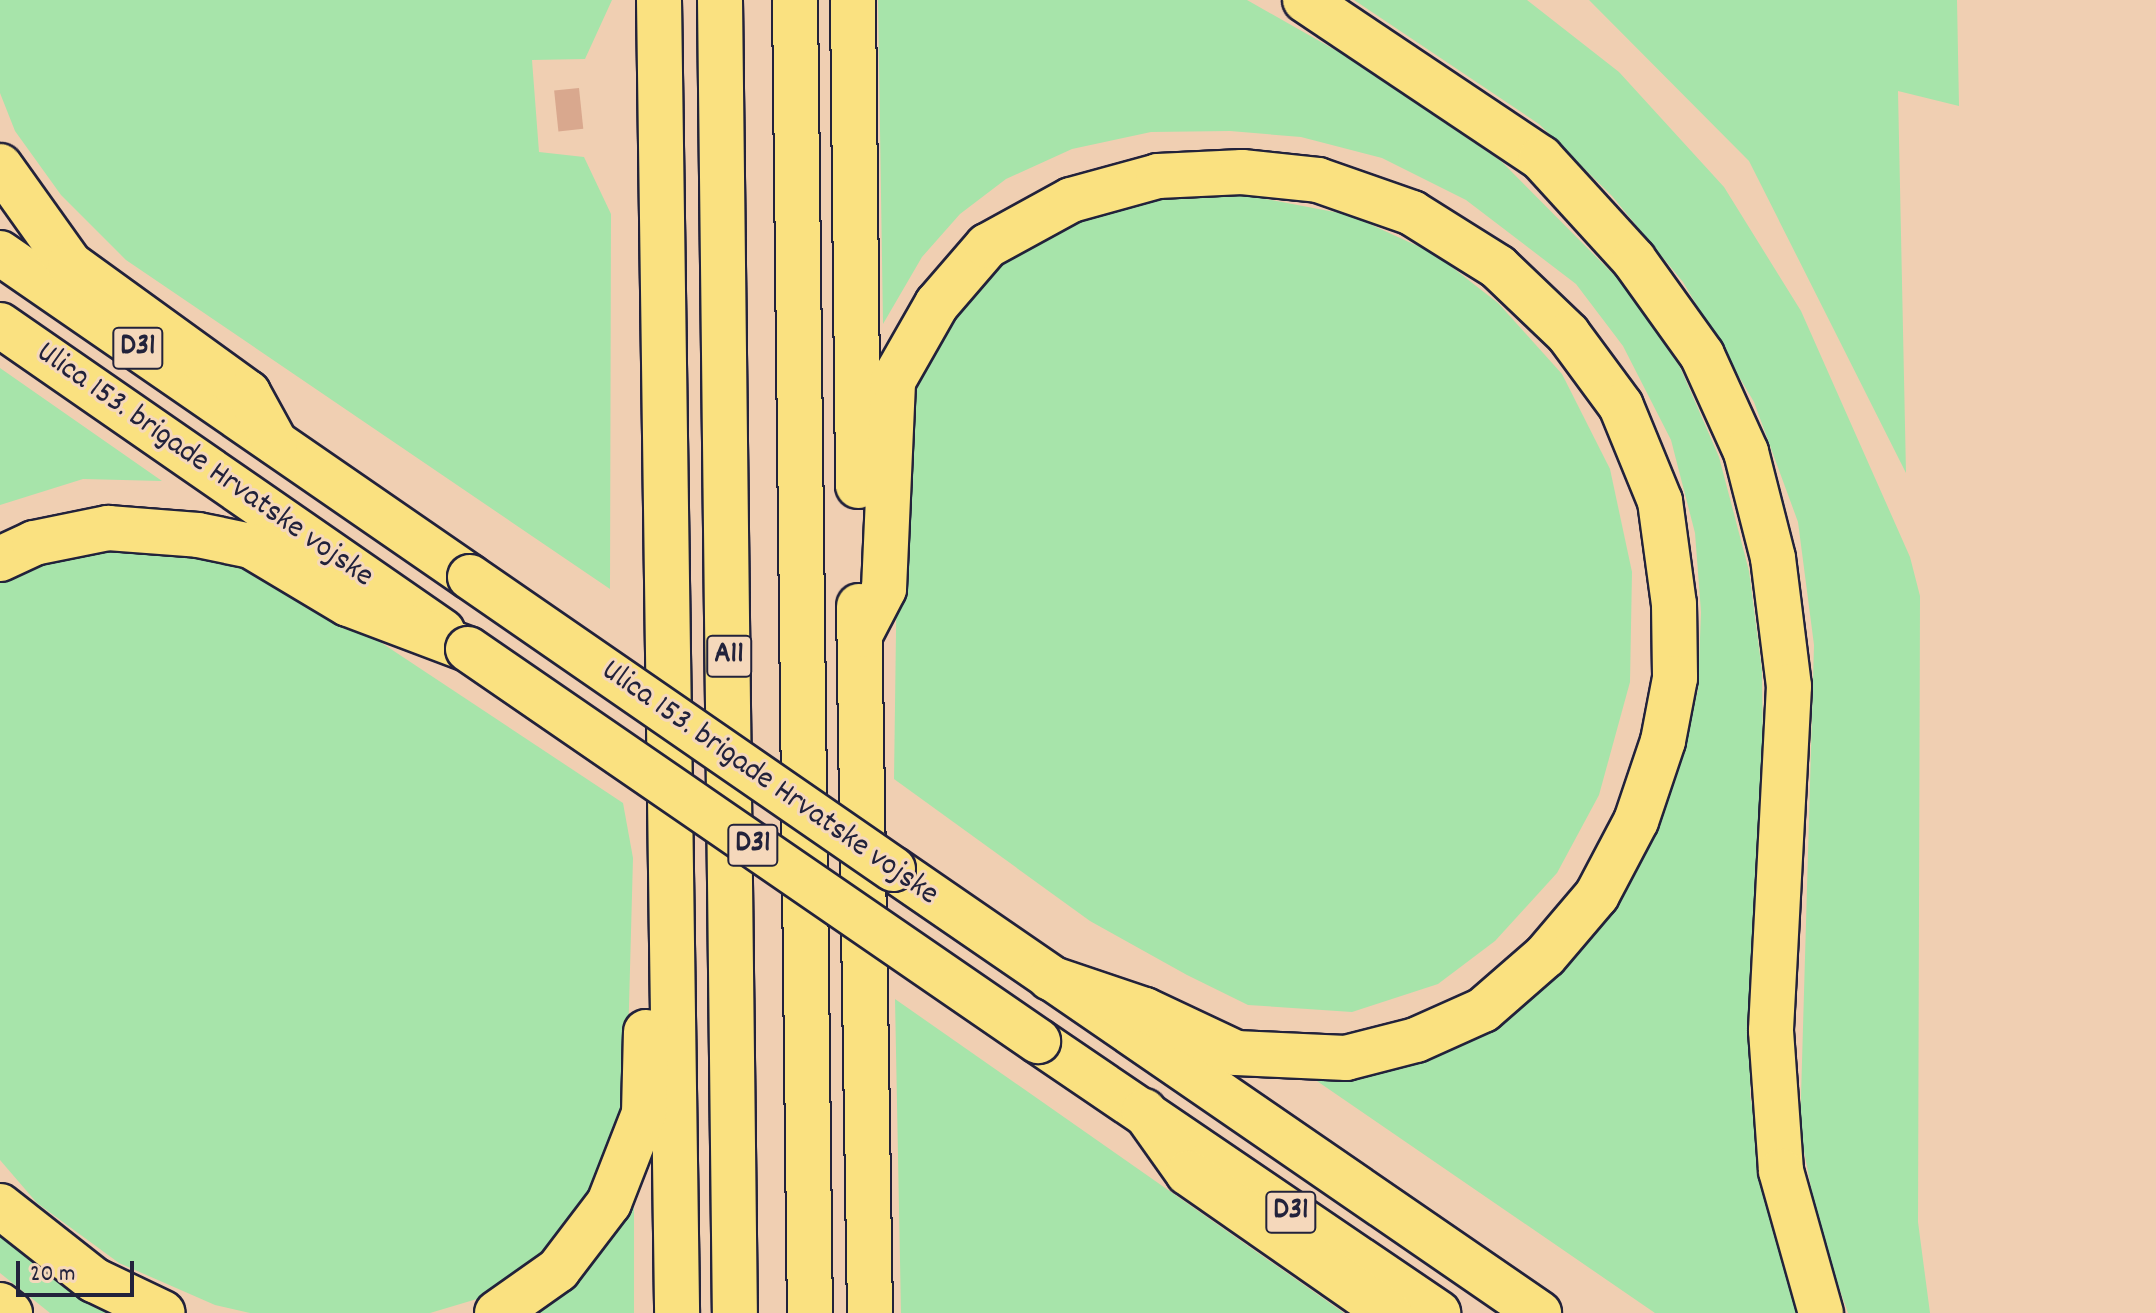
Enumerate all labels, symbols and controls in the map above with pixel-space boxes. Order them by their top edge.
road number: D31 [112,322,164,374]
street label: Ulica 153. brigade Hrvatske vojske [28,335,380,597]
road number: A11 [705,630,753,682]
street label: Ulica 153. brigade Hrvatske vojske [593,653,945,915]
road number: D31 [727,819,779,871]
road number: D31 [1265,1186,1317,1238]
scale bar [20,1245,138,1295]
text: 20 m [30,1258,76,1292]

